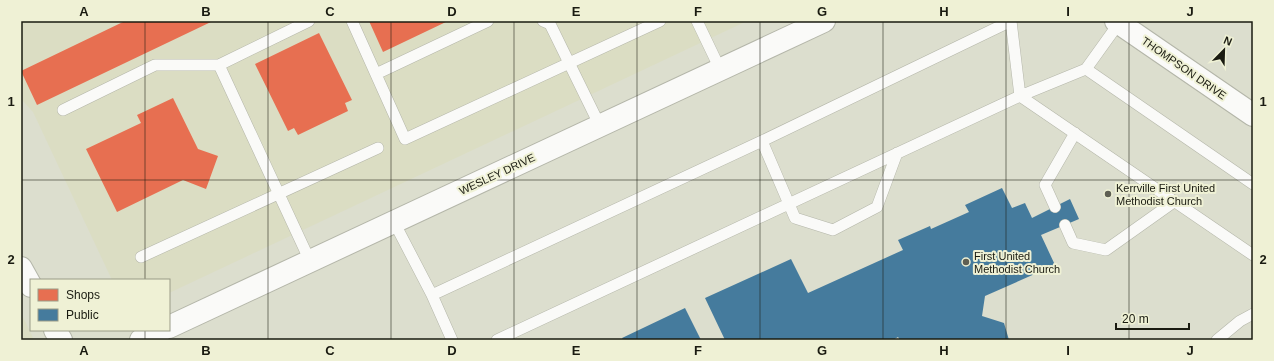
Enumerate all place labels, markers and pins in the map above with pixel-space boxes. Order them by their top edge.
place label: Kerrville First United Methodist Church [1116,182,1215,207]
marker: Kerrville First United Methodist Church [1103,189,1113,199]
place label: First United Methodist Church [974,250,1060,275]
marker: First United Methodist Church [961,257,971,267]

